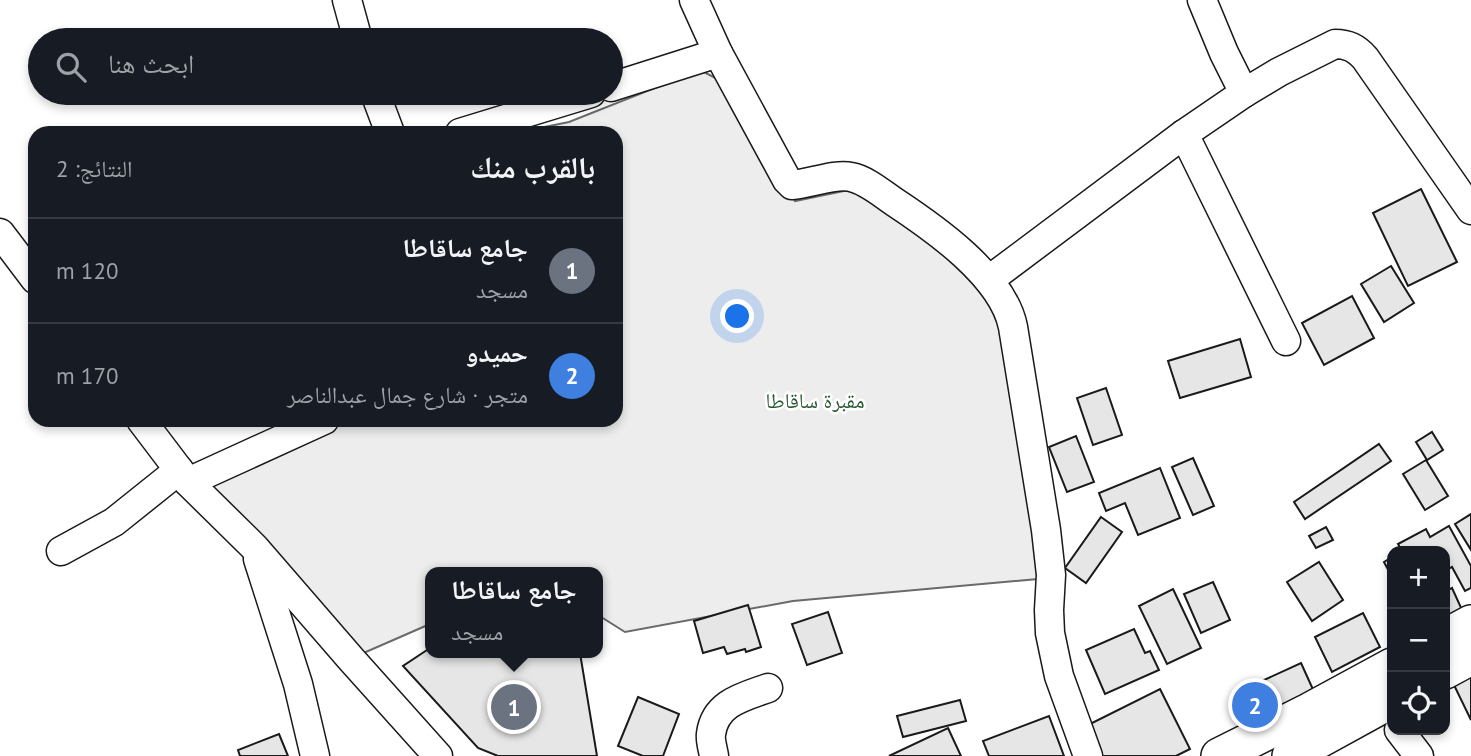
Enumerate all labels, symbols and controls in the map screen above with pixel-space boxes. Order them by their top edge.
search box [28,28,623,105]
text: ابحث هنا [108,47,194,80]
icon: search [52,48,90,86]
text: بالقرب منك [470,147,595,186]
text: النتائج: 2 [56,154,133,183]
text: جامع ساقاطا [403,231,528,264]
text: 120 m [56,256,118,285]
text: 1 [565,256,579,285]
text: مسجد [476,275,528,304]
your location [720,299,754,333]
text: حميدو [465,336,528,369]
text: 170 m [56,361,118,390]
text: 2 [565,361,579,390]
text: متجر · شارع جمال عبدالناصر [287,380,528,409]
park label: مقبرة ساقاطا [766,387,864,414]
map controls [1387,546,1450,735]
button: + [1387,546,1450,609]
popup [425,567,603,658]
text: جامع ساقاطا [451,573,577,606]
button: − [1387,609,1450,672]
text: مسجد [451,617,503,646]
button: locate [1387,672,1450,735]
pin: 2 [1232,679,1278,731]
pin: 1 [491,681,537,733]

